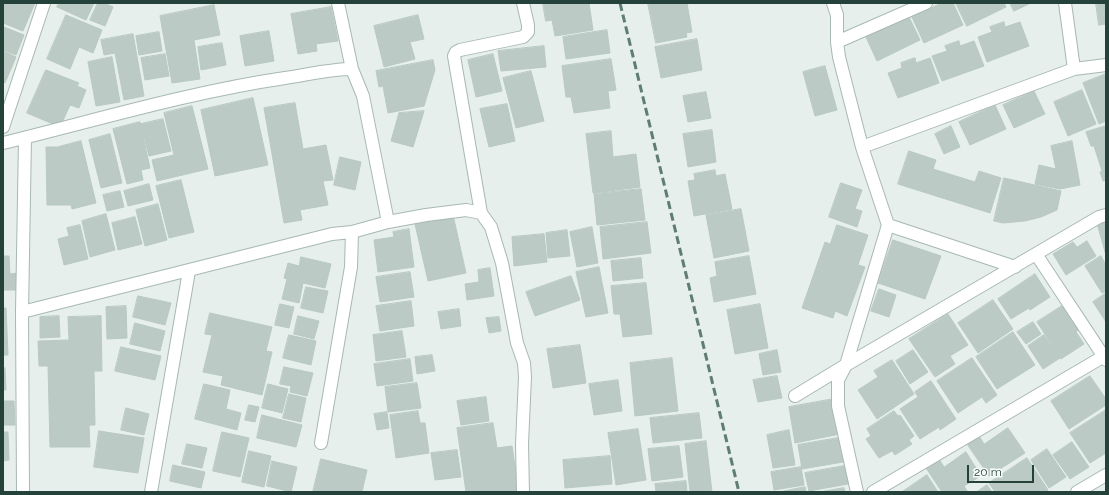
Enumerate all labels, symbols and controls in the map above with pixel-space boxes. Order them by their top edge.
scale bar [969,457,1036,483]
text: 20 m [974,465,1002,479]

